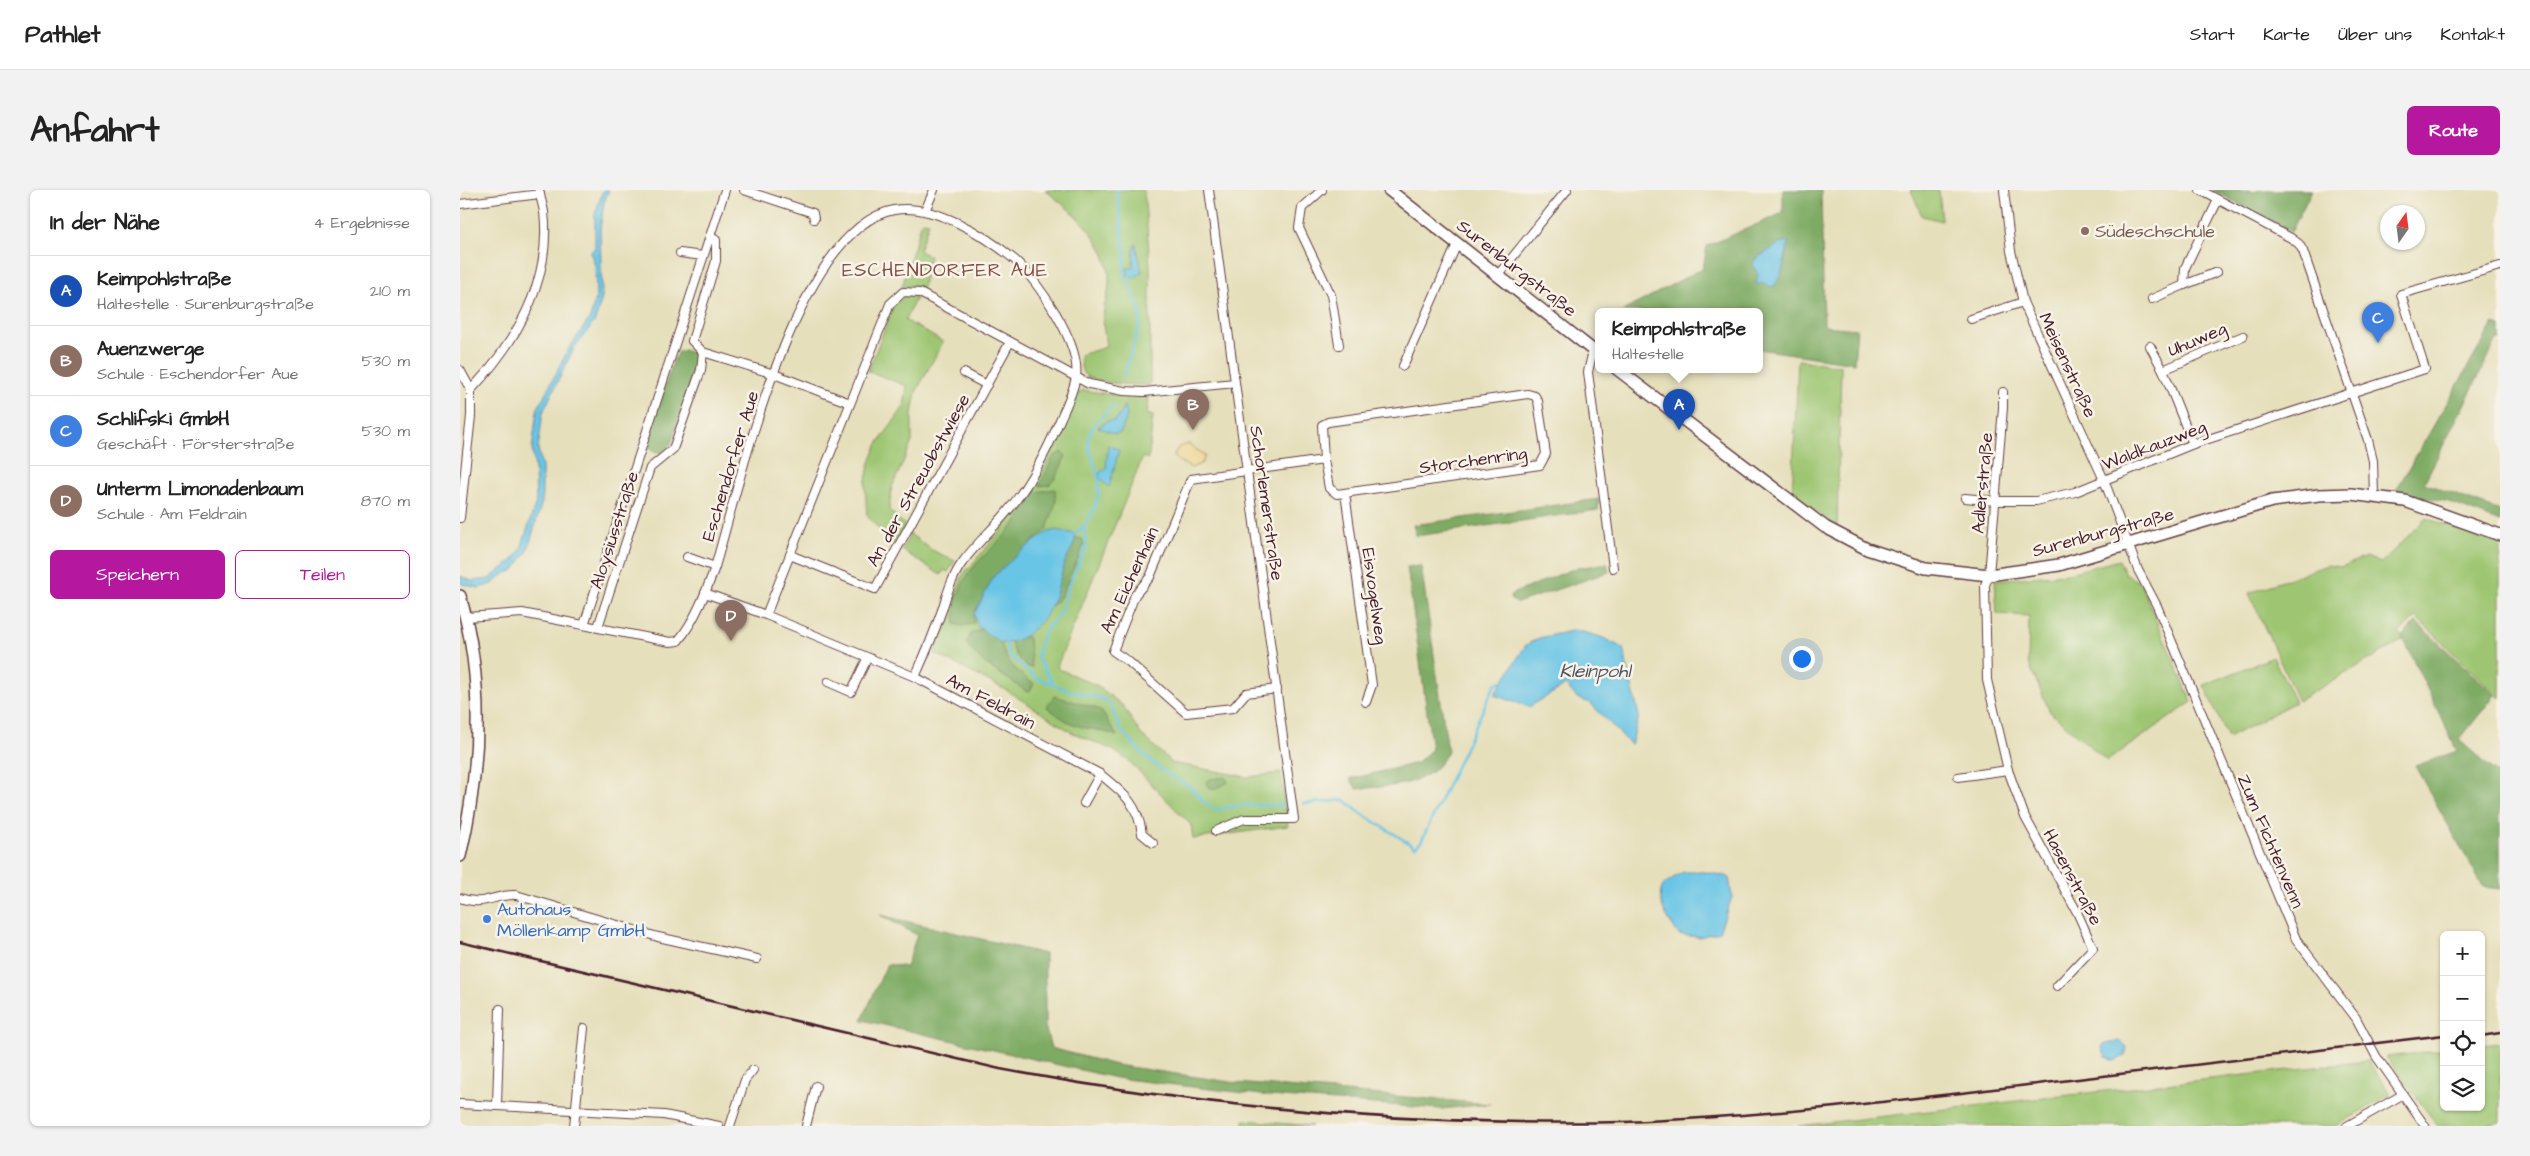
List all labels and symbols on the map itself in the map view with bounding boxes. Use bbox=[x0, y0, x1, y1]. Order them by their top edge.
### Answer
north arrow bbox=[2380, 205, 2425, 250]
street label: Surenburgstraße bbox=[1451, 214, 1582, 324]
place label: Südeschschule bbox=[2095, 219, 2215, 244]
marker: Südeschschule bbox=[2079, 225, 2091, 237]
district label: ESCHENDORFER AUE bbox=[842, 257, 1048, 284]
pin: C bbox=[2362, 302, 2394, 343]
street label: Meisenstraße bbox=[2032, 309, 2103, 422]
street label: Uhuweg bbox=[2164, 316, 2231, 364]
street label: Eschendorfer Aue bbox=[696, 388, 765, 544]
street label: An der Streuobstwiese bbox=[861, 389, 976, 571]
pin: B bbox=[1177, 389, 1209, 430]
pin: A bbox=[1663, 389, 1695, 430]
street label: Waldkauzweg bbox=[2098, 414, 2210, 478]
street label: Schorlemerstraße bbox=[1243, 424, 1290, 582]
street label: Adlerstraße bbox=[1966, 431, 1999, 535]
street label: Storchenring bbox=[1417, 441, 1529, 481]
street label: Aloysiusstraße bbox=[584, 468, 646, 592]
street label: Surenburgstraße bbox=[2029, 501, 2177, 564]
street label: Am Eichenhain bbox=[1094, 523, 1165, 638]
street label: Eisvogelweg bbox=[1354, 546, 1394, 646]
pin: D bbox=[715, 600, 747, 641]
your location bbox=[1789, 646, 1815, 672]
water label: Kleinpohl bbox=[1560, 658, 1633, 685]
street label: Am Feldrain bbox=[942, 667, 1040, 735]
street label: Zum Fichtenvenn bbox=[2231, 770, 2310, 912]
street label: Hasenstraße bbox=[2037, 825, 2109, 930]
place label: Autohaus Möllenkamp GmbH bbox=[497, 897, 645, 943]
marker: Autohaus Möllenkamp GmbH bbox=[481, 913, 493, 925]

